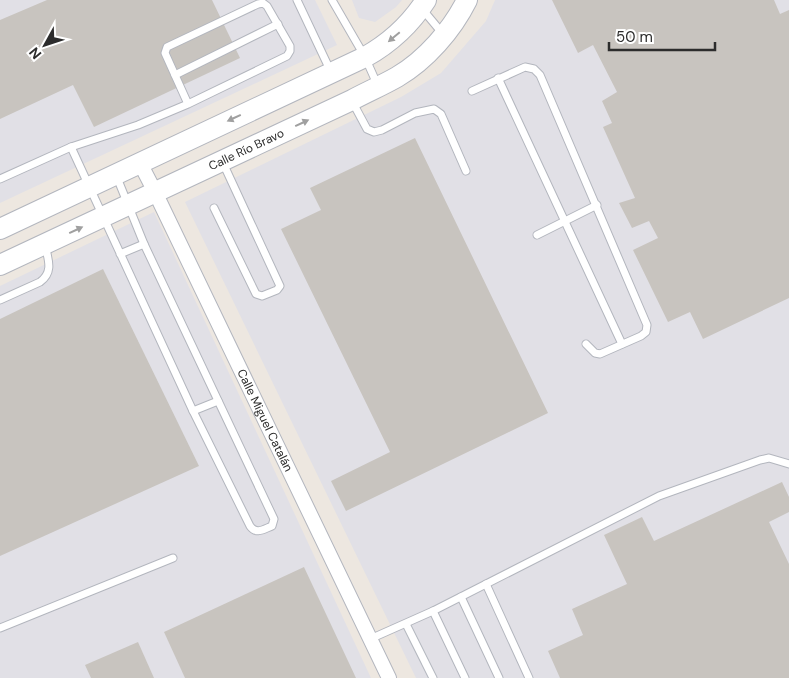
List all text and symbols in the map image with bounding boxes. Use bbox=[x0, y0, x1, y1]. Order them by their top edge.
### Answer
north arrow bbox=[20, 20, 70, 70]
scale bar bbox=[609, 20, 715, 52]
text: 50 m bbox=[616, 27, 653, 47]
one-way arrow bbox=[388, 31, 401, 42]
text: N bbox=[25, 44, 45, 63]
one-way arrow bbox=[227, 115, 241, 123]
one-way arrow bbox=[295, 119, 309, 127]
street label: Calle Río Bravo bbox=[206, 125, 287, 174]
one-way arrow bbox=[69, 225, 83, 233]
street label: Calle Miguel Catalán bbox=[233, 366, 296, 474]

